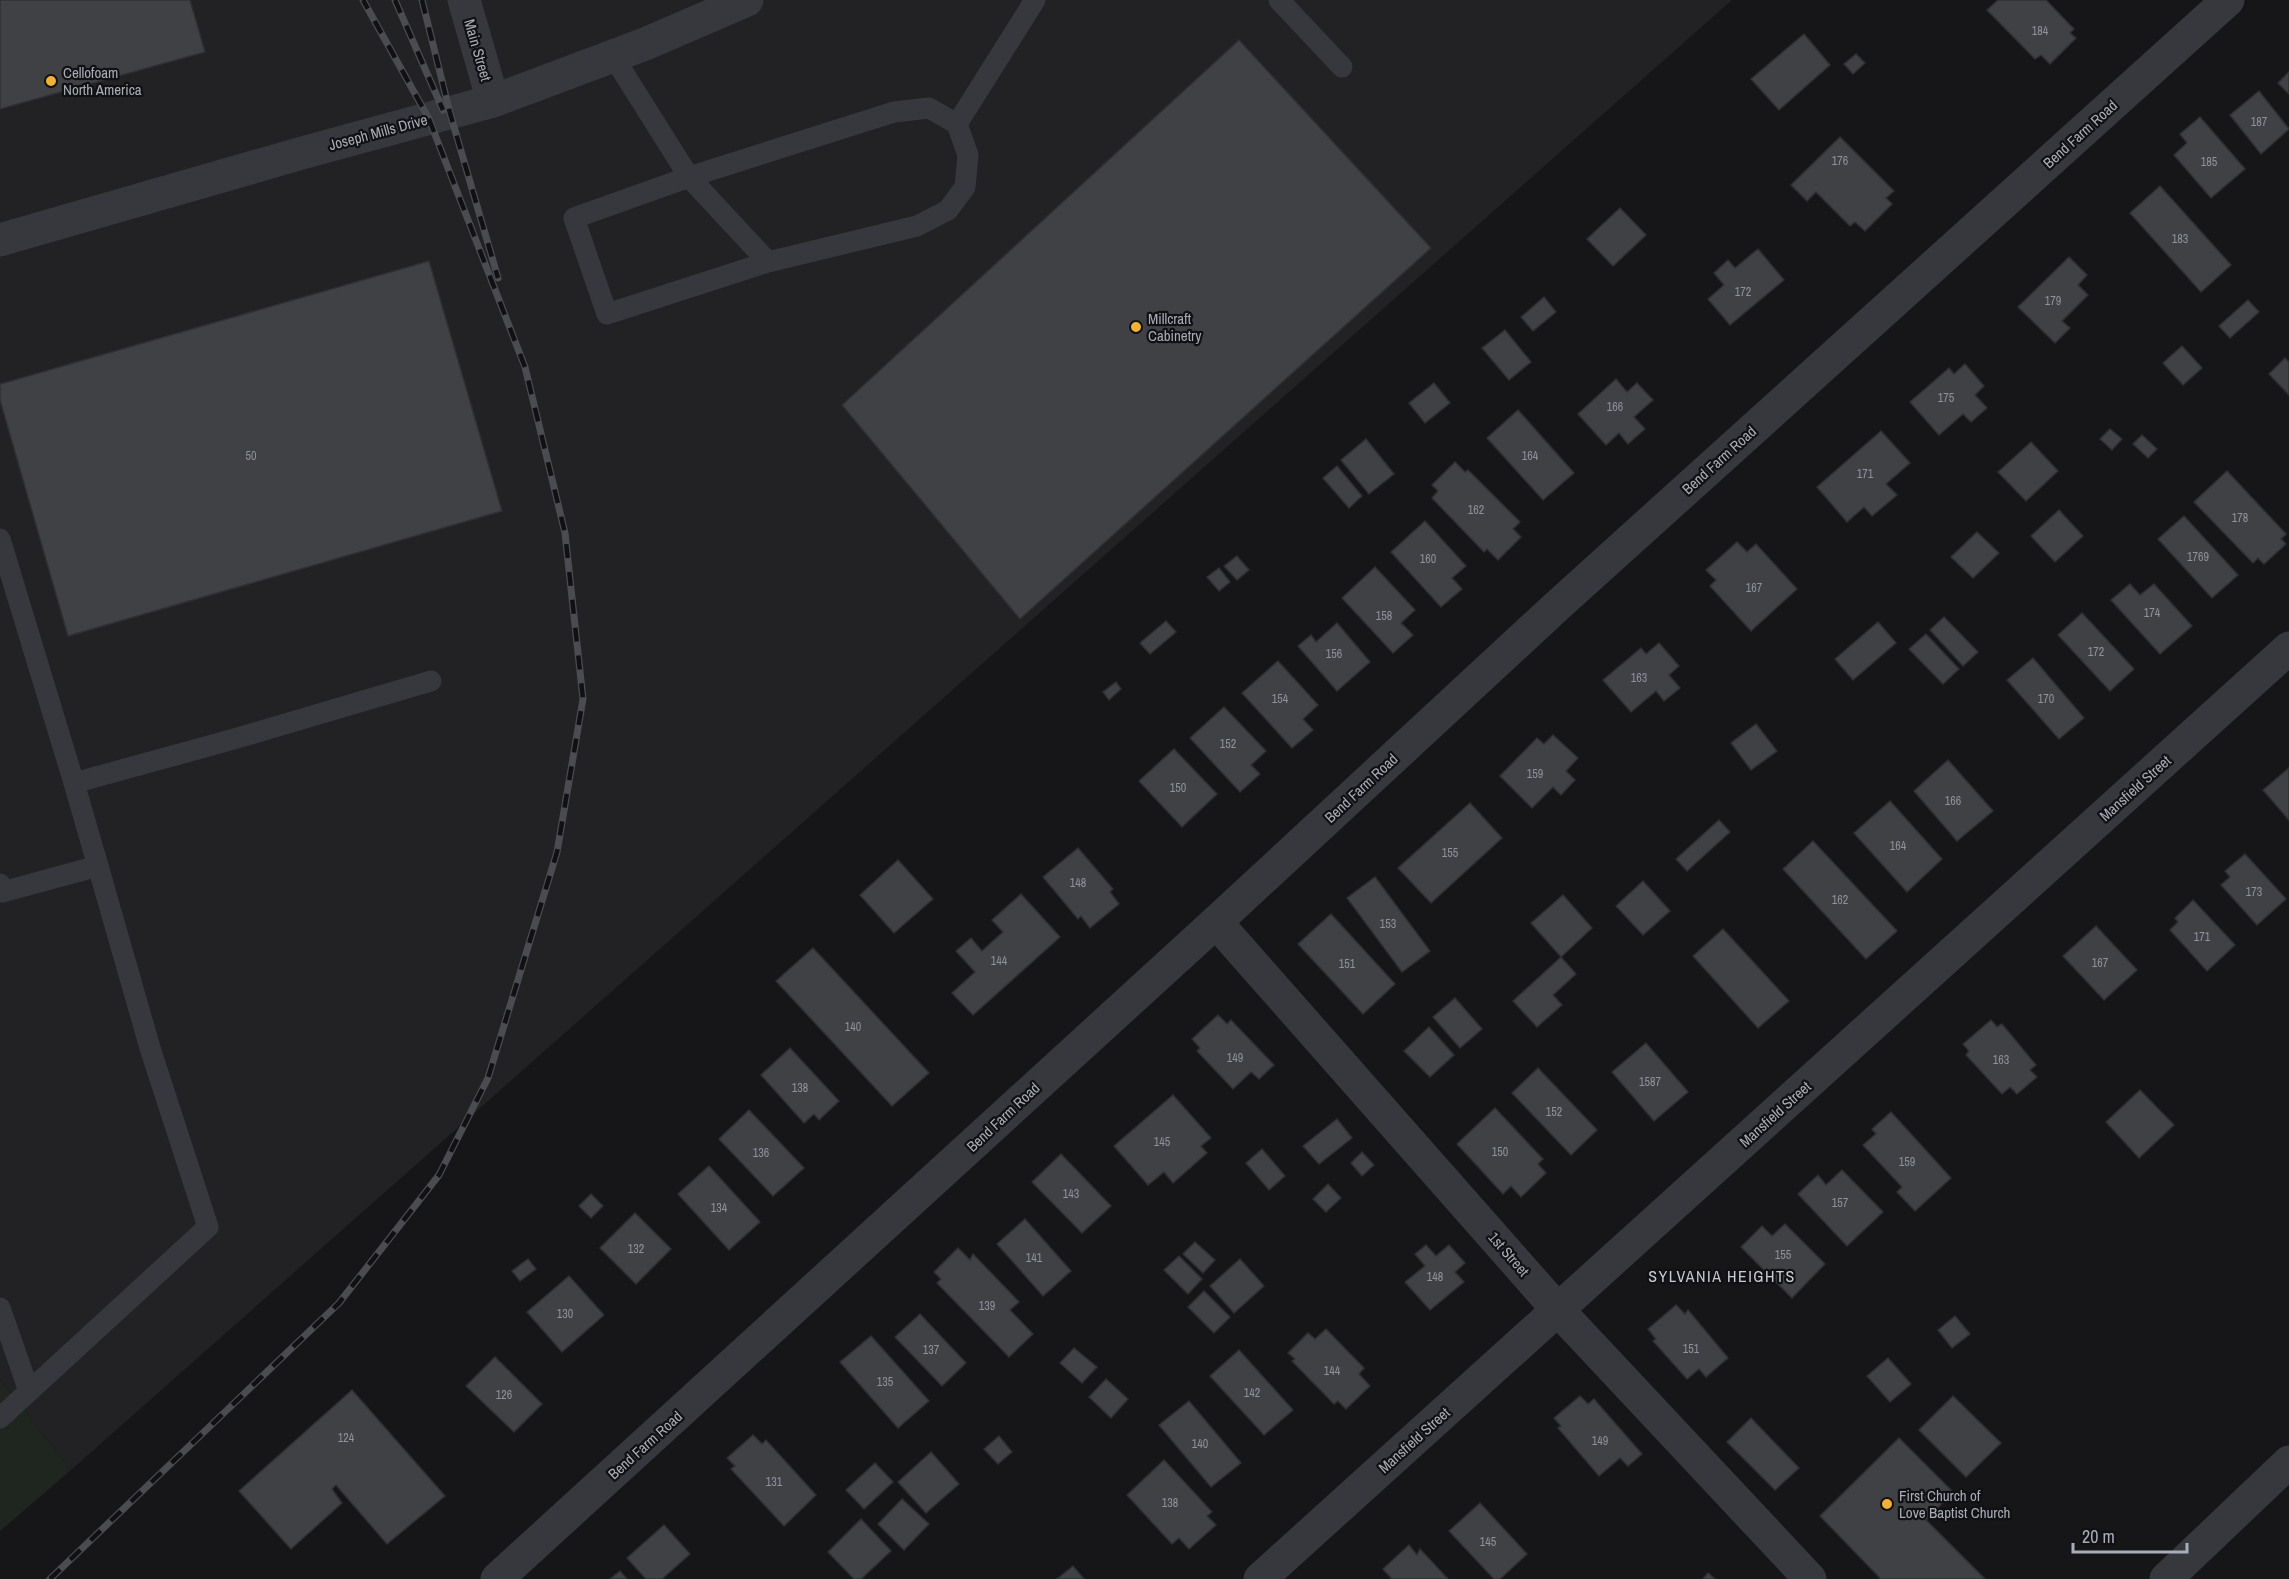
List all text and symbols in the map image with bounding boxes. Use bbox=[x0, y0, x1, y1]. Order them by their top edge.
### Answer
street label: Main Street bbox=[459, 17, 497, 84]
house number: 184 bbox=[2032, 23, 2049, 39]
place label: Cellofoam North America bbox=[63, 62, 142, 100]
marker: Cellofoam North America bbox=[44, 74, 58, 88]
street label: Bend Farm Road bbox=[2038, 95, 2122, 173]
street label: Joseph Mills Drive bbox=[326, 109, 430, 155]
house number: 187 bbox=[2251, 114, 2268, 130]
house number: 176 bbox=[1832, 153, 1848, 169]
house number: 185 bbox=[2201, 154, 2218, 170]
house number: 183 bbox=[2172, 231, 2188, 247]
house number: 172 bbox=[1735, 284, 1751, 300]
house number: 179 bbox=[2045, 293, 2061, 309]
place label: Millcraft Cabinetry bbox=[1148, 308, 1202, 346]
marker: Millcraft Cabinetry bbox=[1129, 320, 1143, 334]
house number: 175 bbox=[1938, 390, 1955, 406]
house number: 166 bbox=[1607, 399, 1623, 415]
street label: Bend Farm Road bbox=[1677, 421, 1761, 499]
house number: 50 bbox=[246, 448, 256, 464]
house number: 164 bbox=[1522, 448, 1539, 464]
house number: 171 bbox=[1857, 466, 1874, 482]
house number: 162 bbox=[1468, 502, 1484, 518]
house number: 178 bbox=[2232, 510, 2248, 526]
house number: 1769 bbox=[2187, 549, 2209, 565]
house number: 160 bbox=[1420, 551, 1436, 567]
house number: 167 bbox=[1746, 580, 1763, 596]
house number: 174 bbox=[2144, 605, 2161, 621]
house number: 158 bbox=[1376, 608, 1392, 624]
house number: 172 bbox=[2088, 644, 2104, 660]
house number: 156 bbox=[1326, 646, 1342, 662]
house number: 163 bbox=[1631, 670, 1647, 686]
house number: 154 bbox=[1272, 691, 1289, 707]
house number: 170 bbox=[2038, 691, 2054, 707]
house number: 152 bbox=[1220, 736, 1236, 752]
street label: Bend Farm Road bbox=[1320, 749, 1402, 827]
street label: Mansfield Street bbox=[2095, 750, 2176, 826]
house number: 159 bbox=[1527, 766, 1543, 782]
house number: 150 bbox=[1170, 780, 1186, 796]
house number: 166 bbox=[1945, 793, 1961, 809]
house number: 164 bbox=[1890, 838, 1907, 854]
house number: 155 bbox=[1442, 845, 1459, 861]
house number: 148 bbox=[1070, 875, 1086, 891]
house number: 173 bbox=[2246, 884, 2262, 900]
house number: 162 bbox=[1832, 892, 1848, 908]
house number: 153 bbox=[1380, 916, 1396, 932]
house number: 171 bbox=[2194, 929, 2211, 945]
house number: 144 bbox=[991, 953, 1008, 969]
house number: 167 bbox=[2092, 955, 2109, 971]
house number: 151 bbox=[1339, 956, 1356, 972]
house number: 140 bbox=[845, 1019, 861, 1035]
house number: 149 bbox=[1227, 1050, 1243, 1066]
house number: 163 bbox=[1993, 1052, 2009, 1068]
house number: 1587 bbox=[1639, 1074, 1661, 1090]
street label: Mansfield Street bbox=[1735, 1076, 1816, 1152]
street label: Bend Farm Road bbox=[962, 1078, 1044, 1156]
house number: 138 bbox=[792, 1080, 808, 1096]
house number: 152 bbox=[1546, 1104, 1562, 1120]
house number: 145 bbox=[1154, 1134, 1171, 1150]
house number: 150 bbox=[1492, 1144, 1508, 1160]
house number: 136 bbox=[753, 1145, 769, 1161]
house number: 159 bbox=[1899, 1154, 1915, 1170]
house number: 143 bbox=[1063, 1186, 1079, 1202]
house number: 157 bbox=[1832, 1195, 1849, 1211]
house number: 134 bbox=[711, 1200, 728, 1216]
street label: 1st Street bbox=[1484, 1227, 1535, 1281]
house number: 132 bbox=[628, 1241, 644, 1257]
house number: 155 bbox=[1775, 1247, 1792, 1263]
house number: 141 bbox=[1026, 1250, 1043, 1266]
district label: SYLVANIA HEIGHTS bbox=[1648, 1265, 1796, 1287]
house number: 148 bbox=[1427, 1269, 1443, 1285]
house number: 139 bbox=[979, 1298, 995, 1314]
house number: 130 bbox=[557, 1306, 573, 1322]
house number: 151 bbox=[1683, 1341, 1700, 1357]
house number: 137 bbox=[923, 1342, 940, 1358]
house number: 144 bbox=[1324, 1363, 1341, 1379]
house number: 135 bbox=[877, 1374, 894, 1390]
house number: 142 bbox=[1244, 1385, 1260, 1401]
house number: 126 bbox=[496, 1387, 512, 1403]
street label: Mansfield Street bbox=[1374, 1402, 1455, 1478]
street label: Bend Farm Road bbox=[603, 1406, 687, 1484]
house number: 124 bbox=[338, 1430, 355, 1446]
house number: 149 bbox=[1592, 1433, 1608, 1449]
house number: 140 bbox=[1192, 1436, 1208, 1452]
house number: 131 bbox=[766, 1474, 783, 1490]
place label: First Church of Love Baptist Church bbox=[1899, 1485, 2010, 1523]
house number: 138 bbox=[1162, 1495, 1178, 1511]
marker: First Church of Love Baptist Church bbox=[1880, 1497, 1894, 1511]
scale bar bbox=[2073, 1516, 2187, 1554]
text: 20 m bbox=[2082, 1524, 2115, 1549]
house number: 145 bbox=[1480, 1534, 1497, 1550]

